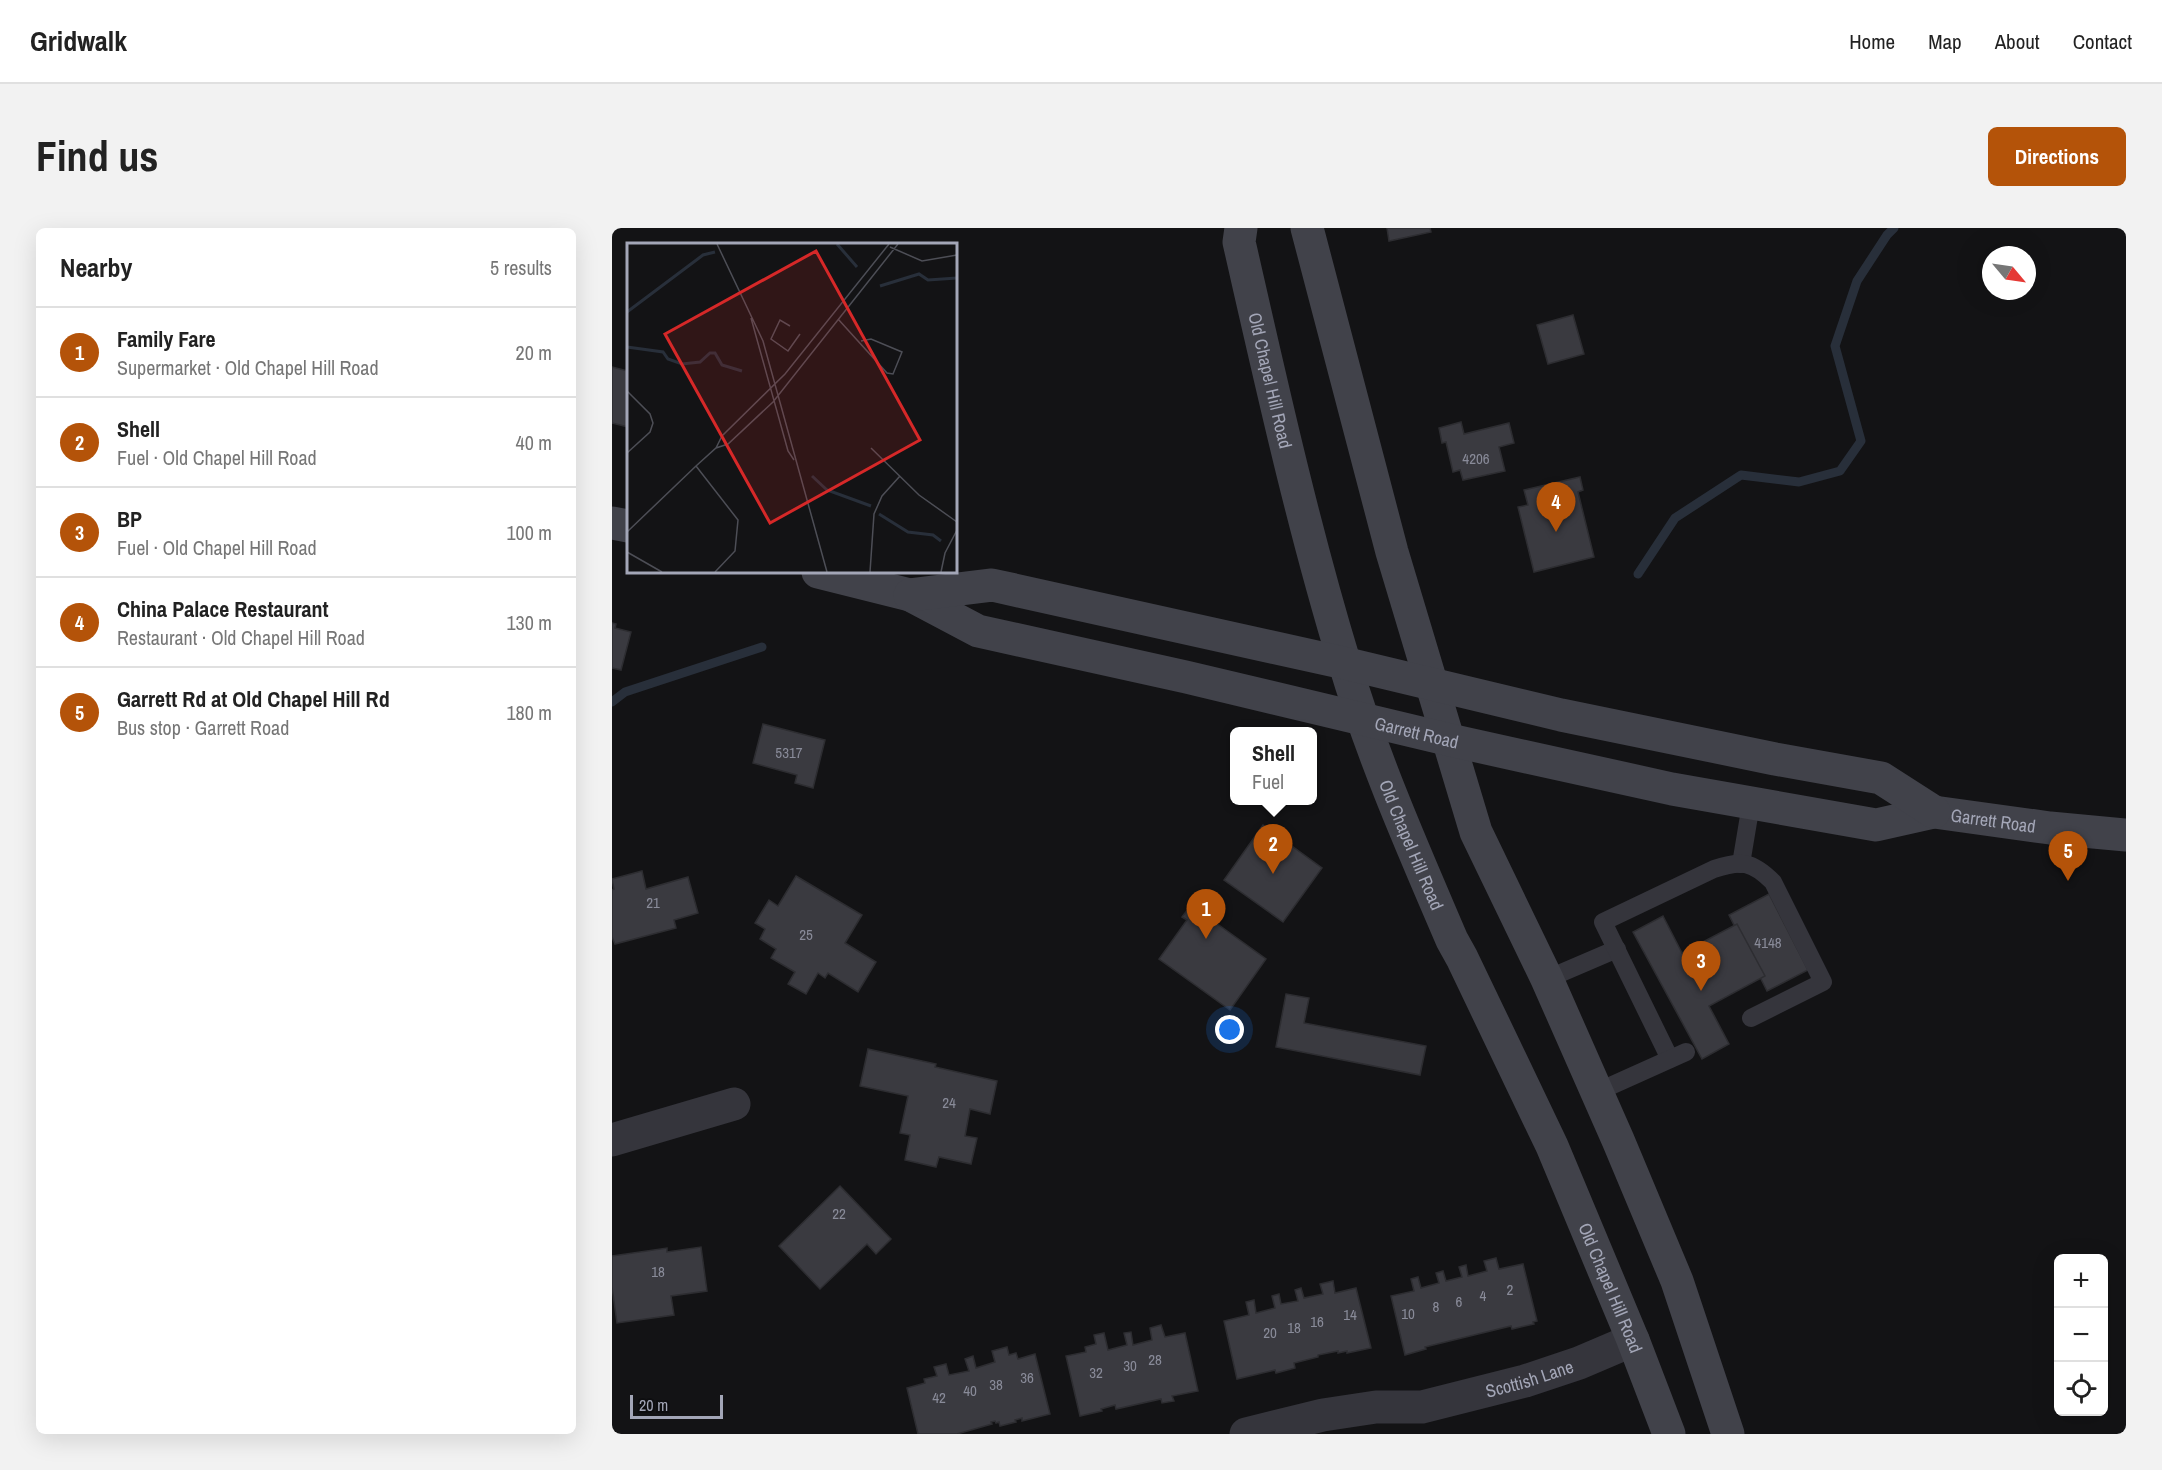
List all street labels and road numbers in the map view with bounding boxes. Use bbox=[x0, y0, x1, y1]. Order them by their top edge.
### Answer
street label: Old Chapel Hill Road bbox=[1243, 310, 1299, 451]
street label: Garrett Road bbox=[1372, 710, 1461, 754]
street label: Old Chapel Hill Road bbox=[1374, 776, 1450, 914]
street label: Garrett Road bbox=[1949, 802, 2037, 838]
street label: Old Chapel Hill Road bbox=[1573, 1219, 1649, 1356]
street label: Scottish Lane bbox=[1483, 1353, 1576, 1403]

